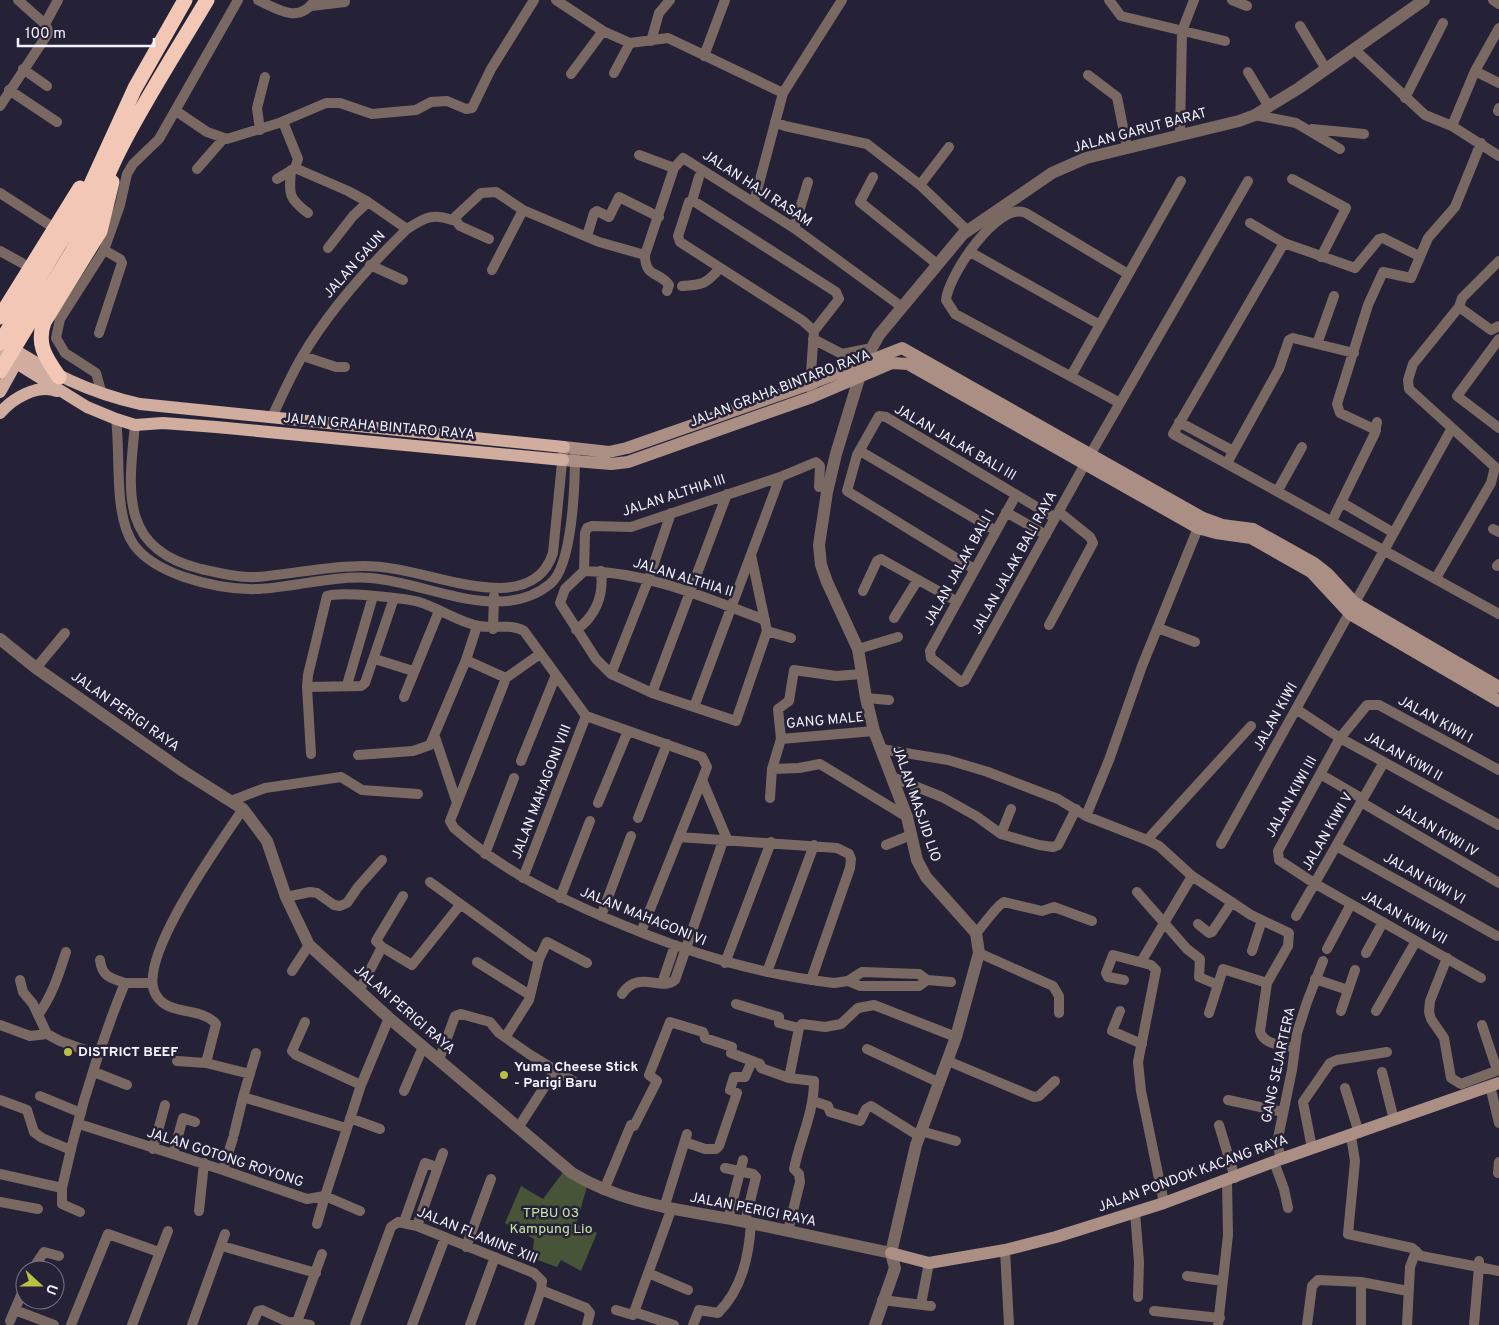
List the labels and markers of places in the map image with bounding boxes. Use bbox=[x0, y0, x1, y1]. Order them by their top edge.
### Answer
place label: DISTRICT BEEF bbox=[78, 1044, 178, 1061]
marker: DISTRICT BEEF bbox=[62, 1046, 74, 1058]
place label: Yuma Cheese Stick - Parigi Baru bbox=[514, 1059, 638, 1092]
marker: Yuma Cheese Stick - Parigi Baru bbox=[498, 1069, 510, 1081]

